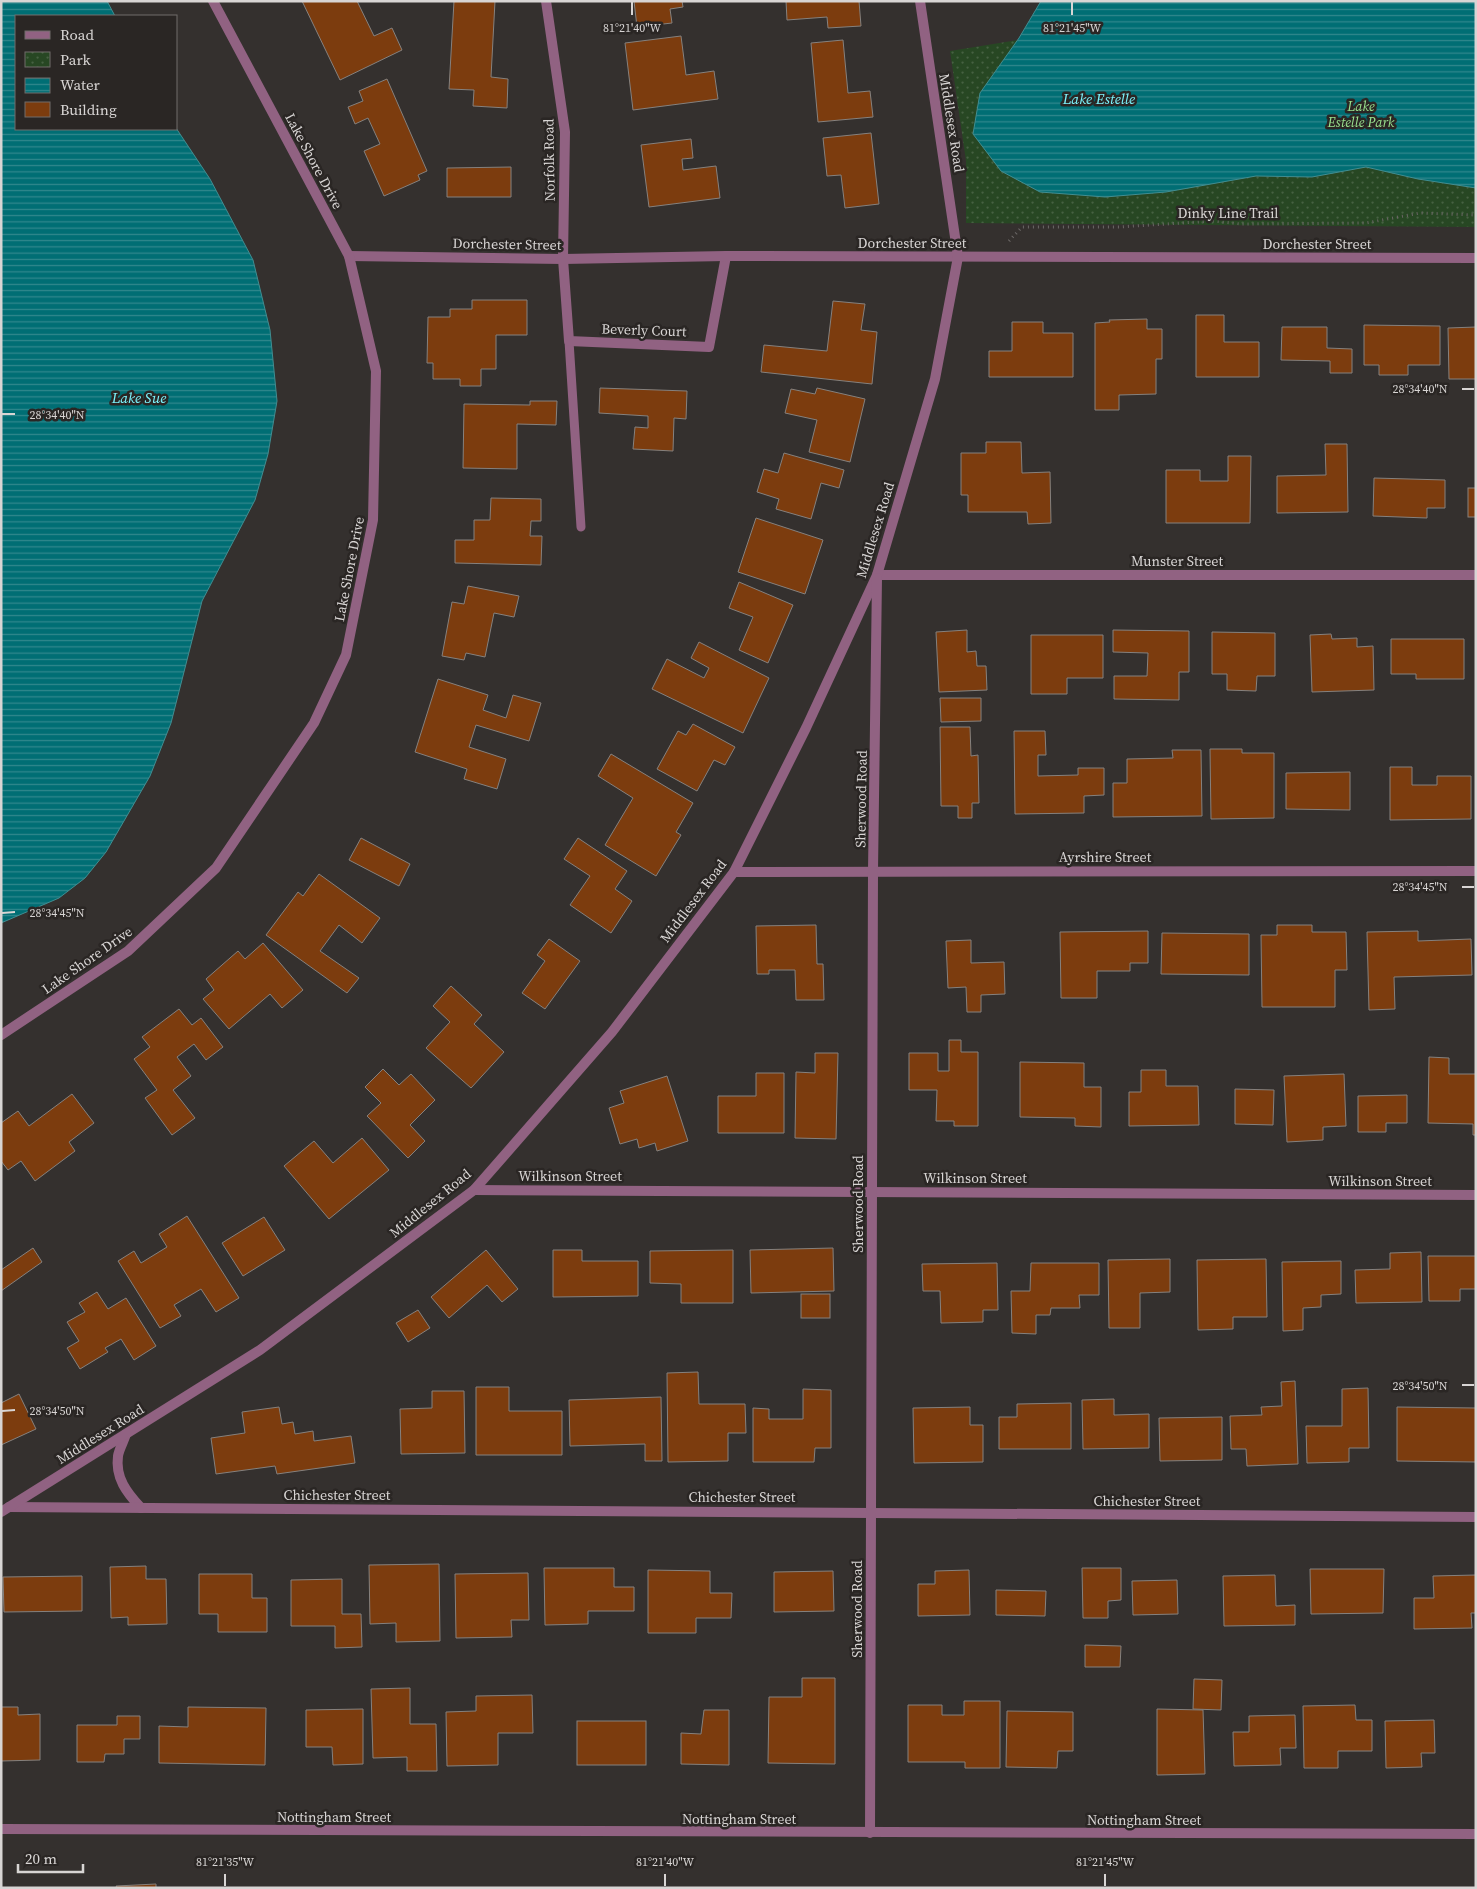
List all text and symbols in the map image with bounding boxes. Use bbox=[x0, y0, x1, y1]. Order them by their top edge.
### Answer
legend bbox=[15, 15, 178, 130]
text: 81°21'40"W bbox=[603, 20, 661, 36]
text: 81°21'45"W bbox=[1043, 20, 1101, 36]
text: Road bbox=[60, 24, 94, 45]
text: Park bbox=[60, 49, 92, 70]
street label: Middlesex Road bbox=[934, 72, 970, 174]
text: Water bbox=[60, 74, 101, 95]
water label: Lake Estelle bbox=[1062, 88, 1135, 109]
park label: Lake Estelle Park bbox=[1327, 96, 1395, 132]
text: Building bbox=[60, 99, 117, 120]
street label: Lake Shore Drive bbox=[280, 109, 348, 213]
street label: Norfolk Road bbox=[538, 118, 560, 202]
street label: Dinky Line Trail bbox=[1177, 203, 1279, 223]
street label: Dorchester Street bbox=[452, 233, 562, 255]
street label: Dorchester Street bbox=[858, 233, 967, 253]
street label: Dorchester Street bbox=[1263, 234, 1372, 254]
street label: Beverly Court bbox=[601, 319, 687, 341]
text: 28°34'40"N bbox=[1392, 381, 1448, 397]
water label: Lake Sue bbox=[111, 387, 166, 408]
text: 28°34'40"N bbox=[29, 407, 85, 423]
street label: Middlesex Road bbox=[851, 479, 899, 581]
street label: Lake Shore Drive bbox=[329, 515, 369, 623]
street label: Munster Street bbox=[1131, 551, 1224, 571]
street label: Sherwood Road bbox=[850, 750, 872, 848]
street label: Ayrshire Street bbox=[1059, 847, 1152, 867]
street label: Middlesex Road bbox=[655, 855, 731, 947]
text: 28°34'45"N bbox=[1392, 879, 1448, 895]
text: 28°34'45"N bbox=[29, 905, 85, 921]
street label: Lake Shore Drive bbox=[38, 921, 136, 999]
street label: Sherwood Road bbox=[848, 1155, 868, 1253]
street label: Middlesex Road bbox=[385, 1164, 475, 1242]
street label: Wilkinson Street bbox=[518, 1166, 622, 1186]
street label: Wilkinson Street bbox=[923, 1168, 1027, 1188]
street label: Wilkinson Street bbox=[1328, 1171, 1432, 1191]
text: 28°34'50"N bbox=[1392, 1378, 1448, 1394]
street label: Middlesex Road bbox=[52, 1399, 148, 1469]
text: 28°34'50"N bbox=[29, 1403, 85, 1419]
street label: Chichester Street bbox=[284, 1485, 391, 1505]
street label: Chichester Street bbox=[689, 1487, 796, 1507]
street label: Chichester Street bbox=[1094, 1491, 1201, 1511]
street label: Sherwood Road bbox=[847, 1560, 867, 1658]
street label: Nottingham Street bbox=[277, 1807, 392, 1827]
street label: Nottingham Street bbox=[682, 1809, 797, 1829]
street label: Nottingham Street bbox=[1087, 1810, 1202, 1830]
scale bar bbox=[18, 1842, 82, 1874]
text: 20 m bbox=[25, 1848, 57, 1869]
text: 81°21'35"W bbox=[196, 1854, 254, 1870]
text: 81°21'40"W bbox=[636, 1854, 694, 1870]
text: 81°21'45"W bbox=[1076, 1854, 1134, 1870]

